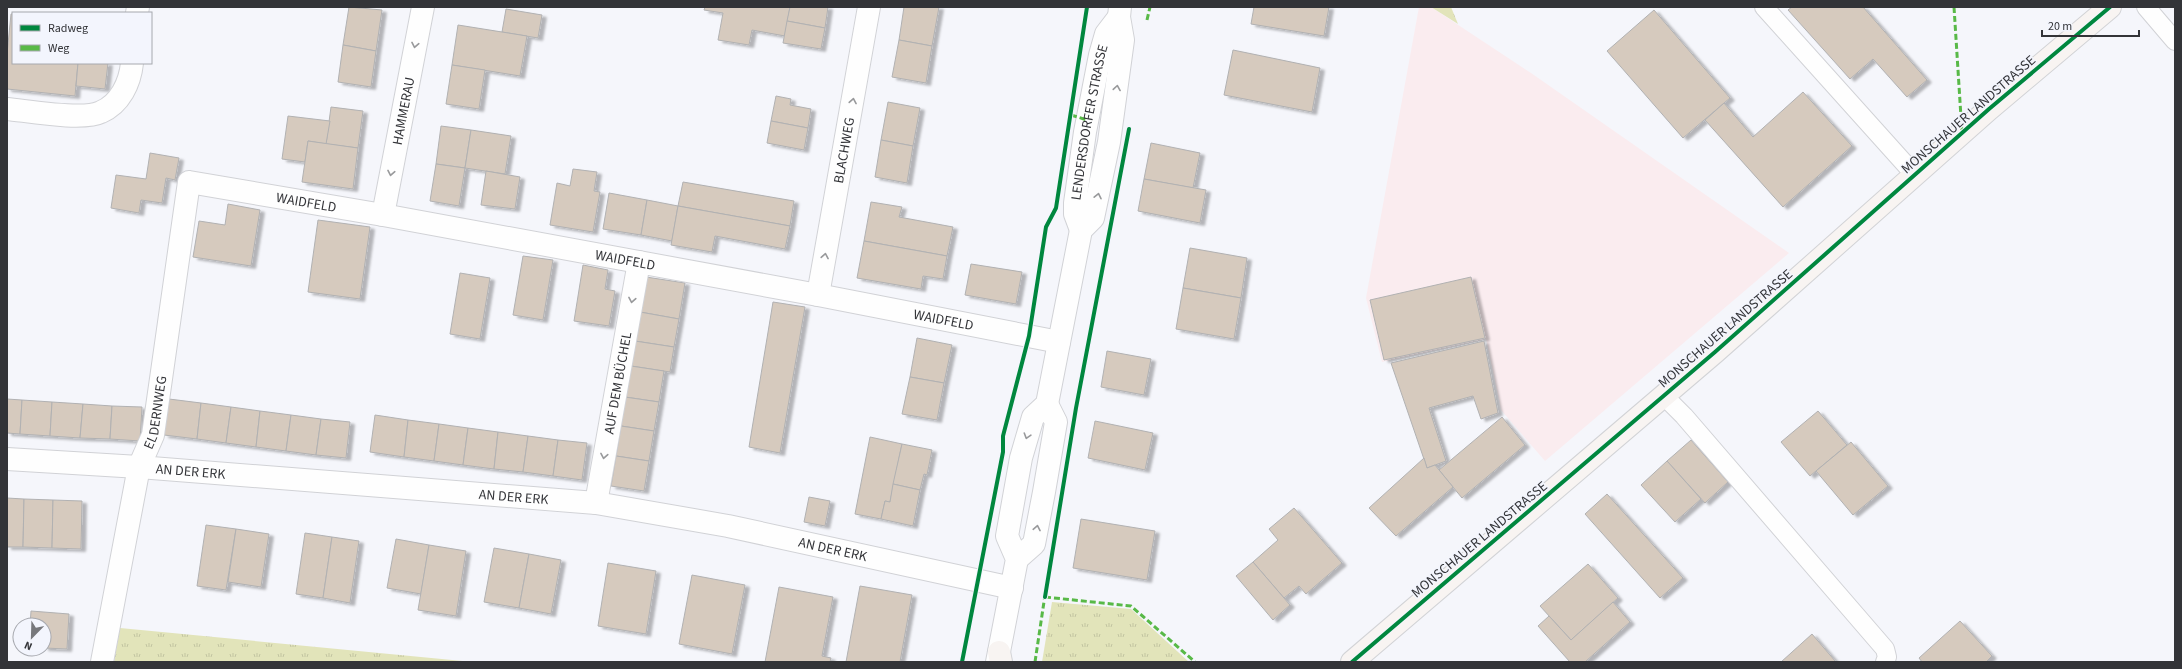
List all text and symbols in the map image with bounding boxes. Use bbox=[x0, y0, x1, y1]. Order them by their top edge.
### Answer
legend bbox=[12, 12, 152, 64]
scale bar bbox=[2042, 12, 2139, 38]
text: 20 m bbox=[2048, 18, 2072, 35]
text: Radweg bbox=[48, 20, 88, 37]
text: Weg bbox=[48, 40, 69, 57]
one-way arrow bbox=[412, 42, 420, 48]
street label: LENDERSDORFER STRASSE bbox=[1066, 42, 1114, 202]
street label: MONSCHAUER LANDSTRASSE bbox=[1897, 51, 2040, 179]
street label: HAMMERAU bbox=[388, 75, 420, 147]
one-way arrow bbox=[1112, 85, 1121, 91]
one-way arrow bbox=[848, 97, 857, 104]
street label: BLACHWEG bbox=[829, 116, 860, 185]
one-way arrow bbox=[387, 170, 396, 176]
street label: WAIDFELD bbox=[275, 188, 338, 218]
one-way arrow bbox=[1093, 193, 1101, 199]
street label: WAIDFELD bbox=[593, 245, 657, 276]
one-way arrow bbox=[820, 253, 829, 259]
street label: MONSCHAUER LANDSTRASSE bbox=[1654, 265, 1797, 393]
one-way arrow bbox=[628, 297, 637, 304]
street label: WAIDFELD bbox=[912, 305, 975, 336]
street label: AUF DEM BÜCHEL bbox=[599, 330, 637, 436]
street label: ELDERNWEG bbox=[139, 375, 172, 453]
one-way arrow bbox=[1023, 433, 1032, 440]
one-way arrow bbox=[601, 453, 609, 459]
street label: AN DER ERK bbox=[155, 459, 227, 485]
street label: MONSCHAUER LANDSTRASSE bbox=[1407, 477, 1552, 603]
street label: AN DER ERK bbox=[478, 485, 550, 510]
one-way arrow bbox=[1033, 525, 1041, 531]
street label: AN DER ERK bbox=[796, 533, 870, 567]
north arrow bbox=[12, 617, 52, 657]
text: N bbox=[22, 637, 35, 654]

